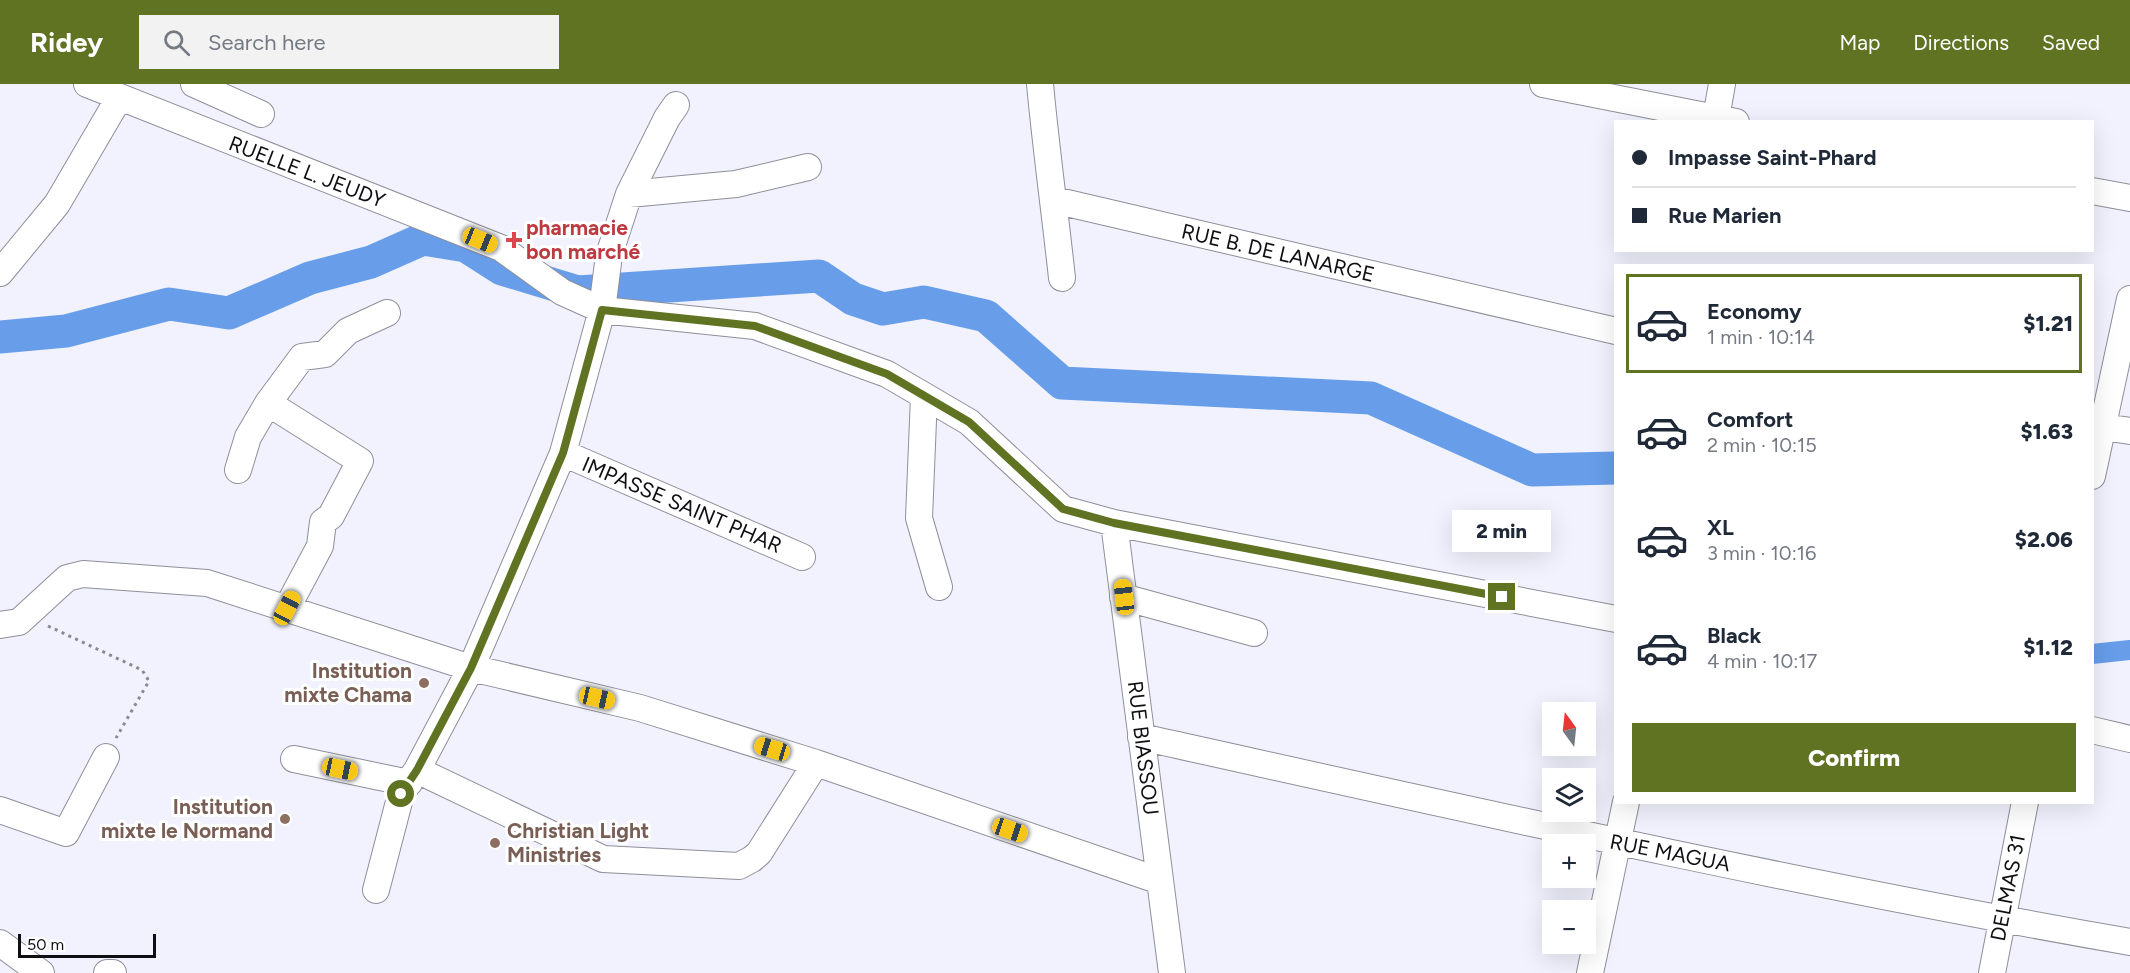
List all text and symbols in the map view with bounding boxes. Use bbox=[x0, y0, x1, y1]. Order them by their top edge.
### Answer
search box bbox=[139, 15, 559, 69]
text: Ridey bbox=[30, 25, 103, 59]
icon: search bbox=[160, 26, 193, 59]
text: Search here bbox=[208, 29, 326, 56]
text: Map bbox=[1839, 30, 1880, 55]
text: Directions bbox=[1913, 30, 2009, 55]
text: Saved bbox=[2042, 30, 2100, 55]
street label: RUELLE L. JEUDY bbox=[225, 130, 389, 213]
text: Impasse Saint-Phard bbox=[1668, 144, 1877, 171]
text: Rue Marien bbox=[1668, 202, 1781, 229]
place label: pharmacie bon marché bbox=[526, 215, 641, 264]
street label: RUE B. DE LANARGE bbox=[1179, 218, 1377, 287]
car bbox=[460, 225, 500, 255]
marker: pharmacie bon marché bbox=[507, 233, 521, 247]
icon: car bbox=[1635, 297, 1689, 351]
text: Economy bbox=[1707, 298, 1802, 325]
text: $1.21 bbox=[2023, 310, 2073, 337]
text: 1 min · 10:14 bbox=[1707, 325, 1815, 349]
icon: car bbox=[1635, 405, 1689, 459]
text: Comfort bbox=[1707, 406, 1793, 433]
text: $1.63 bbox=[2020, 418, 2073, 445]
text: 2 min · 10:15 bbox=[1707, 433, 1817, 457]
street label: IMPASSE SAINT PHAR bbox=[579, 451, 786, 558]
callout: 2 min bbox=[1452, 510, 1552, 552]
icon: car bbox=[1635, 513, 1689, 567]
text: XL bbox=[1707, 514, 1734, 541]
text: 2 min bbox=[1476, 519, 1527, 543]
text: $2.06 bbox=[2015, 526, 2073, 553]
text: 3 min · 10:16 bbox=[1707, 541, 1816, 565]
car bbox=[1113, 578, 1135, 616]
route end bbox=[1488, 583, 1515, 610]
car bbox=[271, 588, 303, 628]
icon: car bbox=[1635, 621, 1689, 675]
text: Black bbox=[1707, 622, 1761, 649]
text: $1.12 bbox=[2023, 634, 2073, 661]
text: 4 min · 10:17 bbox=[1707, 649, 1817, 673]
place label: Institution mixte Chama bbox=[284, 658, 412, 707]
marker: Institution mixte Chama bbox=[417, 676, 431, 690]
street label: RUE BIASSOU bbox=[1123, 679, 1164, 817]
car bbox=[577, 685, 617, 711]
north arrow bbox=[1542, 702, 1596, 756]
map controls bbox=[1542, 702, 1596, 954]
button: Confirm bbox=[1632, 723, 2076, 792]
car bbox=[752, 735, 792, 763]
car bbox=[321, 756, 359, 782]
button: layers bbox=[1542, 768, 1596, 822]
route start bbox=[387, 780, 414, 807]
place label: Institution mixte le Normand bbox=[101, 794, 273, 843]
marker: Institution mixte le Normand bbox=[278, 812, 292, 826]
car bbox=[990, 816, 1030, 844]
place label: Christian Light Ministries bbox=[507, 818, 649, 867]
street label: RUE MAGUA bbox=[1608, 829, 1732, 876]
street label: DELMAS 31 bbox=[1985, 833, 2030, 943]
button: + bbox=[1542, 834, 1596, 888]
marker: Christian Light Ministries bbox=[488, 836, 502, 850]
button: − bbox=[1542, 900, 1596, 954]
scale bar bbox=[18, 931, 156, 958]
text: 50 m bbox=[27, 935, 64, 954]

